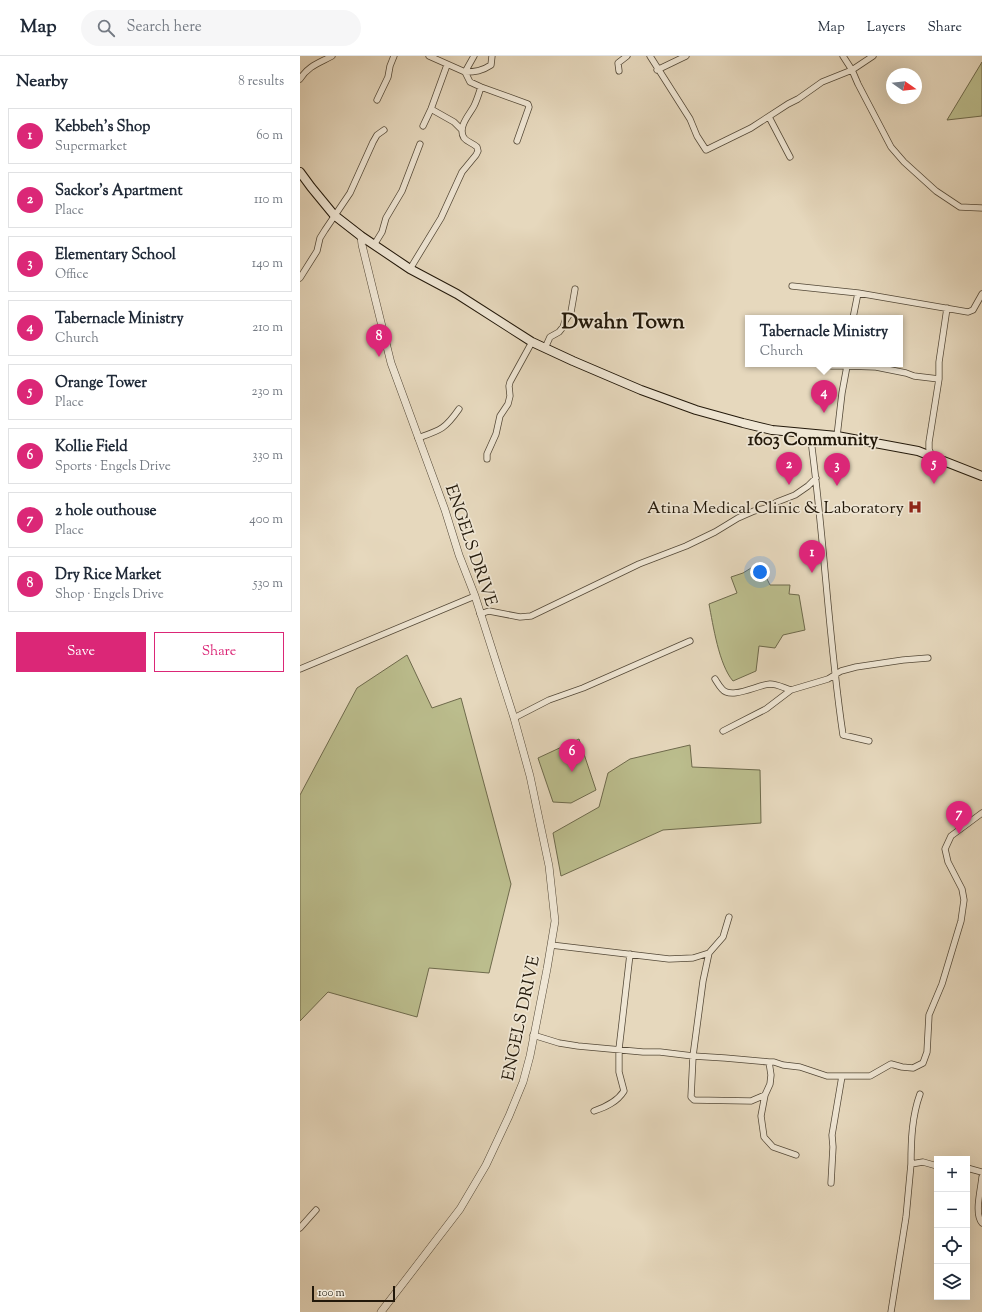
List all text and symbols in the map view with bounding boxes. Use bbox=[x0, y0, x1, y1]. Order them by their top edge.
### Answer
search box bbox=[81, 10, 361, 46]
text: Map bbox=[20, 14, 57, 41]
icon: search bbox=[95, 17, 117, 39]
text: Search here bbox=[127, 17, 202, 38]
text: Map bbox=[818, 18, 845, 38]
text: Layers bbox=[867, 18, 905, 38]
text: Share bbox=[927, 18, 962, 38]
north arrow bbox=[886, 68, 922, 104]
text: Nearby bbox=[16, 70, 68, 94]
text: 8 results bbox=[238, 73, 284, 91]
text: Kebbeh's Shop bbox=[55, 117, 150, 138]
text: 1 bbox=[28, 127, 32, 145]
text: 60 m bbox=[256, 127, 283, 145]
text: Supermarket bbox=[55, 138, 127, 156]
text: Sackor's Apartment bbox=[55, 181, 183, 202]
text: 2 bbox=[27, 191, 33, 209]
text: 110 m bbox=[254, 191, 283, 209]
text: Place bbox=[55, 202, 84, 220]
text: Elementary School bbox=[55, 245, 176, 266]
text: 3 bbox=[27, 255, 33, 273]
text: 140 m bbox=[252, 255, 283, 273]
text: Office bbox=[55, 266, 88, 284]
district label: Dwahn Town bbox=[561, 308, 685, 338]
text: Tabernacle Ministry bbox=[55, 309, 184, 330]
popup bbox=[745, 315, 903, 367]
text: 4 bbox=[27, 319, 33, 337]
text: 210 m bbox=[252, 319, 283, 337]
text: Tabernacle Ministry bbox=[760, 322, 888, 343]
pin: 8 bbox=[366, 324, 392, 357]
text: Church bbox=[55, 330, 99, 348]
text: Church bbox=[760, 343, 804, 361]
text: Orange Tower bbox=[55, 373, 147, 394]
pin: 4 bbox=[811, 380, 837, 413]
text: 5 bbox=[28, 383, 32, 401]
text: 230 m bbox=[251, 383, 283, 401]
text: Place bbox=[55, 394, 84, 412]
district label: 1603 Community bbox=[748, 428, 878, 454]
text: Kollie Field bbox=[55, 437, 128, 458]
text: 6 bbox=[27, 447, 33, 465]
text: 330 m bbox=[252, 447, 283, 465]
pin: 5 bbox=[921, 451, 947, 484]
pin: 2 bbox=[776, 452, 802, 485]
pin: 3 bbox=[824, 453, 850, 486]
text: Sports · Engels Drive bbox=[55, 458, 171, 476]
street label: ENGELS DRIVE bbox=[438, 482, 502, 610]
place label: Atina Medical Clinic & Laboratory bbox=[647, 497, 905, 521]
hospital icon: Atina Medical Clinic & Laboratory bbox=[907, 499, 923, 515]
text: 2 hole outhouse bbox=[55, 501, 157, 522]
text: 7 bbox=[27, 511, 33, 529]
text: 400 m bbox=[249, 511, 283, 529]
text: Place bbox=[55, 522, 84, 540]
pin: 1 bbox=[799, 540, 825, 573]
your location bbox=[750, 562, 770, 582]
text: Dry Rice Market bbox=[55, 565, 161, 586]
text: 8 bbox=[27, 575, 33, 593]
text: 530 m bbox=[253, 575, 283, 593]
text: Shop · Engels Drive bbox=[55, 586, 164, 604]
button: Save bbox=[16, 632, 146, 672]
button: Share bbox=[154, 632, 284, 672]
pin: 6 bbox=[559, 739, 585, 772]
pin: 7 bbox=[946, 801, 972, 834]
street label: ENGELS DRIVE bbox=[497, 954, 547, 1083]
map controls bbox=[934, 1156, 970, 1300]
button: + bbox=[934, 1156, 970, 1192]
button: − bbox=[934, 1192, 970, 1228]
button: locate bbox=[934, 1228, 970, 1264]
button: layers bbox=[934, 1264, 970, 1300]
scale bar bbox=[312, 1284, 395, 1303]
text: 100 m bbox=[318, 1285, 345, 1301]

